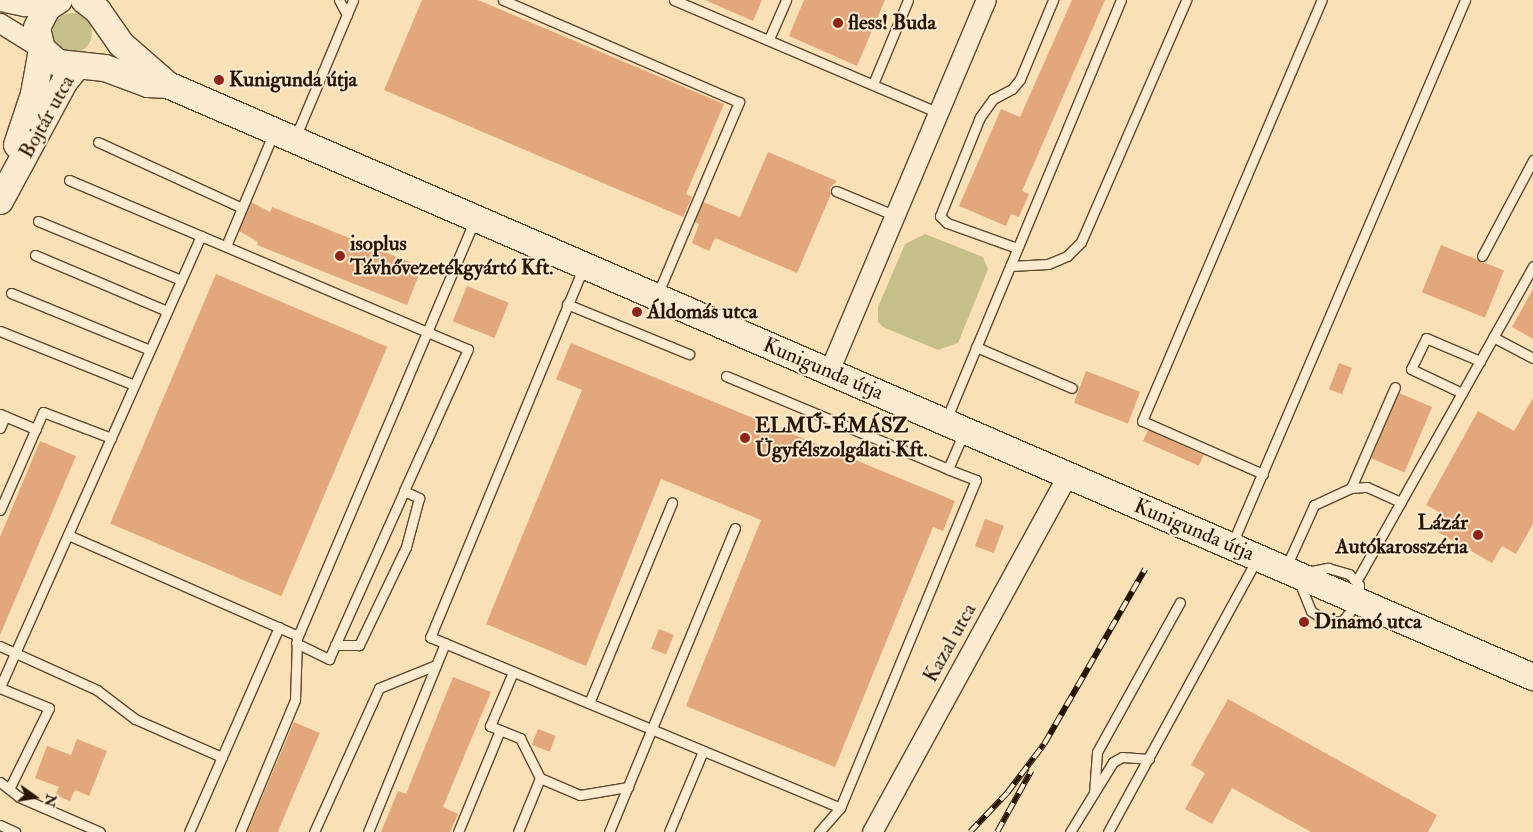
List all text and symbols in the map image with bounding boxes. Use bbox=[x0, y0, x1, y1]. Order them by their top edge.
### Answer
place label: fless! Buda bbox=[848, 10, 936, 36]
marker: fless! Buda bbox=[832, 17, 844, 29]
place label: Kunigunda útja bbox=[229, 67, 357, 93]
street label: Bojtár utca bbox=[14, 71, 80, 163]
marker: Kunigunda útja bbox=[213, 74, 225, 86]
place label: isoplus Távhővezetékgyártó Kft. bbox=[350, 231, 553, 281]
marker: isoplus Távhővezetékgyártó Kft. bbox=[334, 250, 346, 262]
place label: Áldomás utca bbox=[647, 299, 757, 325]
marker: Áldomás utca bbox=[631, 306, 643, 318]
street label: Kunigunda útja bbox=[759, 332, 887, 406]
place label: ELMŰ-ÉMÁSZ Ügyfélszolgálati Kft. bbox=[755, 413, 928, 463]
marker: ELMŰ-ÉMÁSZ Ügyfélszolgálati Kft. bbox=[739, 432, 751, 444]
street label: Kunigunda útja bbox=[1130, 493, 1258, 567]
place label: Lázár Autókarosszéria bbox=[1335, 510, 1468, 560]
marker: Lázár Autókarosszéria bbox=[1472, 529, 1484, 541]
street label: Kazal utca bbox=[918, 599, 982, 687]
place label: Dinamó utca bbox=[1314, 609, 1422, 635]
marker: Dinamó utca bbox=[1298, 616, 1310, 628]
north arrow bbox=[10, 772, 60, 822]
text: N bbox=[40, 792, 60, 809]

